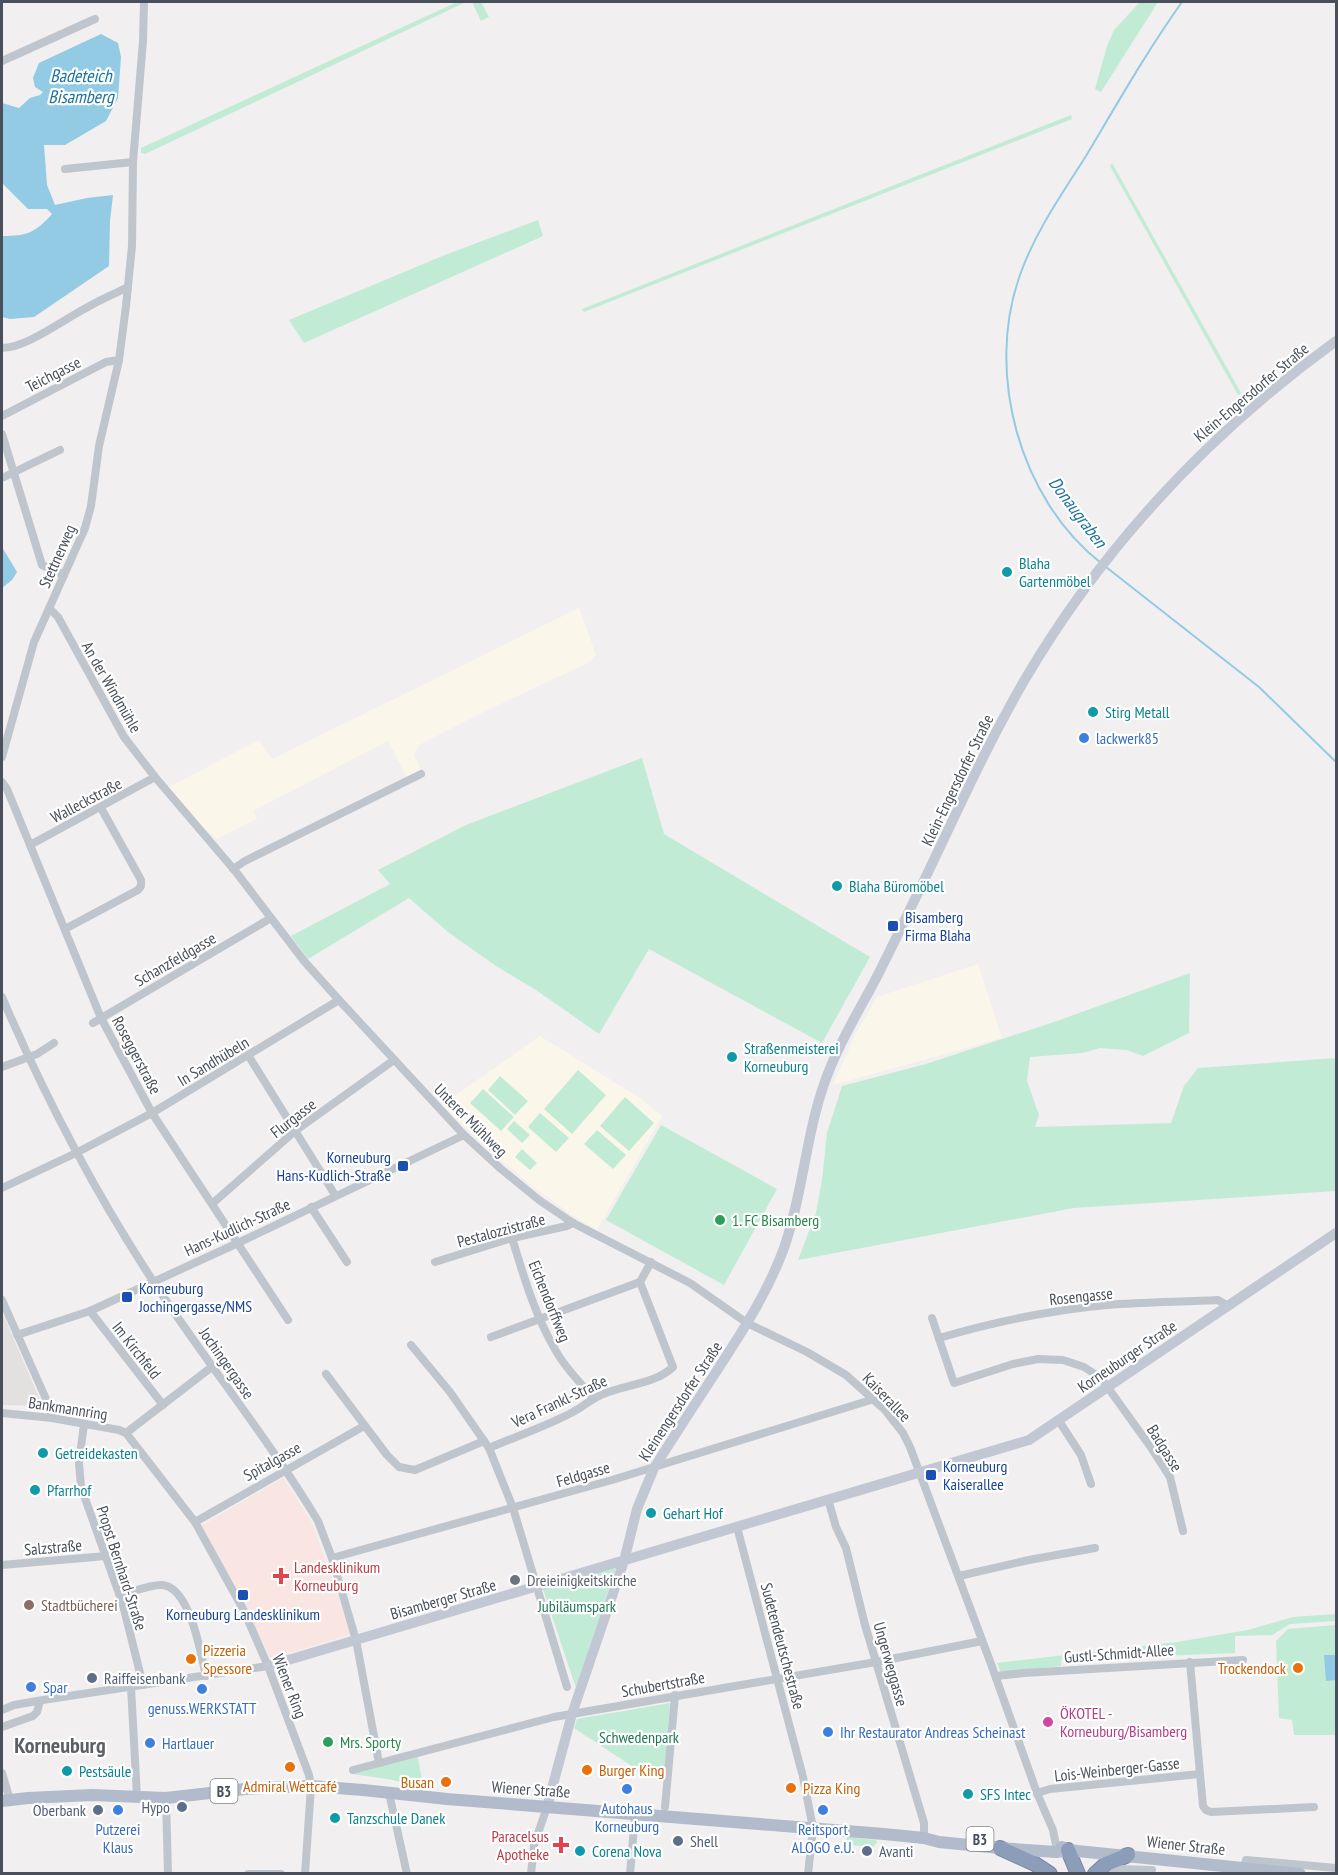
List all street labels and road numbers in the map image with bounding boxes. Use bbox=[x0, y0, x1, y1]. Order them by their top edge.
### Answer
street label: Klein-Engersdorfer Straße bbox=[1190, 338, 1312, 446]
street label: Teichgasse bbox=[22, 352, 84, 396]
street label: Stettnerweg bbox=[34, 521, 80, 591]
street label: An der Windmühle bbox=[78, 638, 146, 736]
street label: Klein-Engersdorfer Straße bbox=[917, 711, 997, 849]
street label: Walleckstraße bbox=[47, 773, 125, 827]
street label: Schanzfeldgasse bbox=[131, 928, 219, 990]
street label: Roseggerstraße bbox=[108, 1012, 166, 1098]
street label: In Sandhübeln bbox=[174, 1032, 252, 1090]
street label: Unterer Mühlweg bbox=[430, 1079, 512, 1161]
street label: Flurgasse bbox=[266, 1094, 320, 1142]
street label: Hans-Kudlich-Straße bbox=[181, 1194, 293, 1260]
street label: Pestalozzistraße bbox=[455, 1209, 547, 1251]
street label: Eichendorffweg bbox=[525, 1257, 575, 1345]
street label: Rosengasse bbox=[1048, 1283, 1114, 1309]
street label: Korneuburger Straße bbox=[1074, 1316, 1180, 1396]
street label: Im Kirchfeld bbox=[108, 1317, 166, 1383]
street label: Jochingergasse bbox=[195, 1323, 259, 1403]
street label: Kleinengersdorfer Straße bbox=[634, 1337, 726, 1465]
street label: Kaiserallee bbox=[859, 1368, 915, 1426]
street label: Vera Frankl-Straße bbox=[507, 1370, 610, 1432]
street label: Bankmannring bbox=[27, 1392, 109, 1424]
street label: Badgasse bbox=[1143, 1421, 1187, 1475]
street label: Spitalgasse bbox=[240, 1437, 304, 1485]
street label: Feldgasse bbox=[554, 1457, 612, 1491]
street label: Propst Bernhard-Straße bbox=[92, 1503, 152, 1633]
street label: Salzstraße bbox=[23, 1535, 83, 1559]
street label: Bisamberger Straße bbox=[388, 1574, 498, 1624]
street label: Sudetendeutschestraße bbox=[757, 1581, 809, 1711]
street label: Ungerweggasse bbox=[869, 1620, 913, 1708]
street label: Gustl-Schmidt-Allee bbox=[1063, 1639, 1175, 1667]
street label: Wiener Ring bbox=[269, 1651, 311, 1721]
street label: Schubertstraße bbox=[620, 1667, 706, 1701]
street label: Lois-Weinberger-Gasse bbox=[1053, 1752, 1181, 1786]
street label: Wiener Straße bbox=[491, 1776, 571, 1802]
road number: B3 bbox=[210, 1779, 238, 1803]
road number: B3 bbox=[966, 1827, 994, 1851]
street label: Wiener Straße bbox=[1146, 1831, 1226, 1859]

